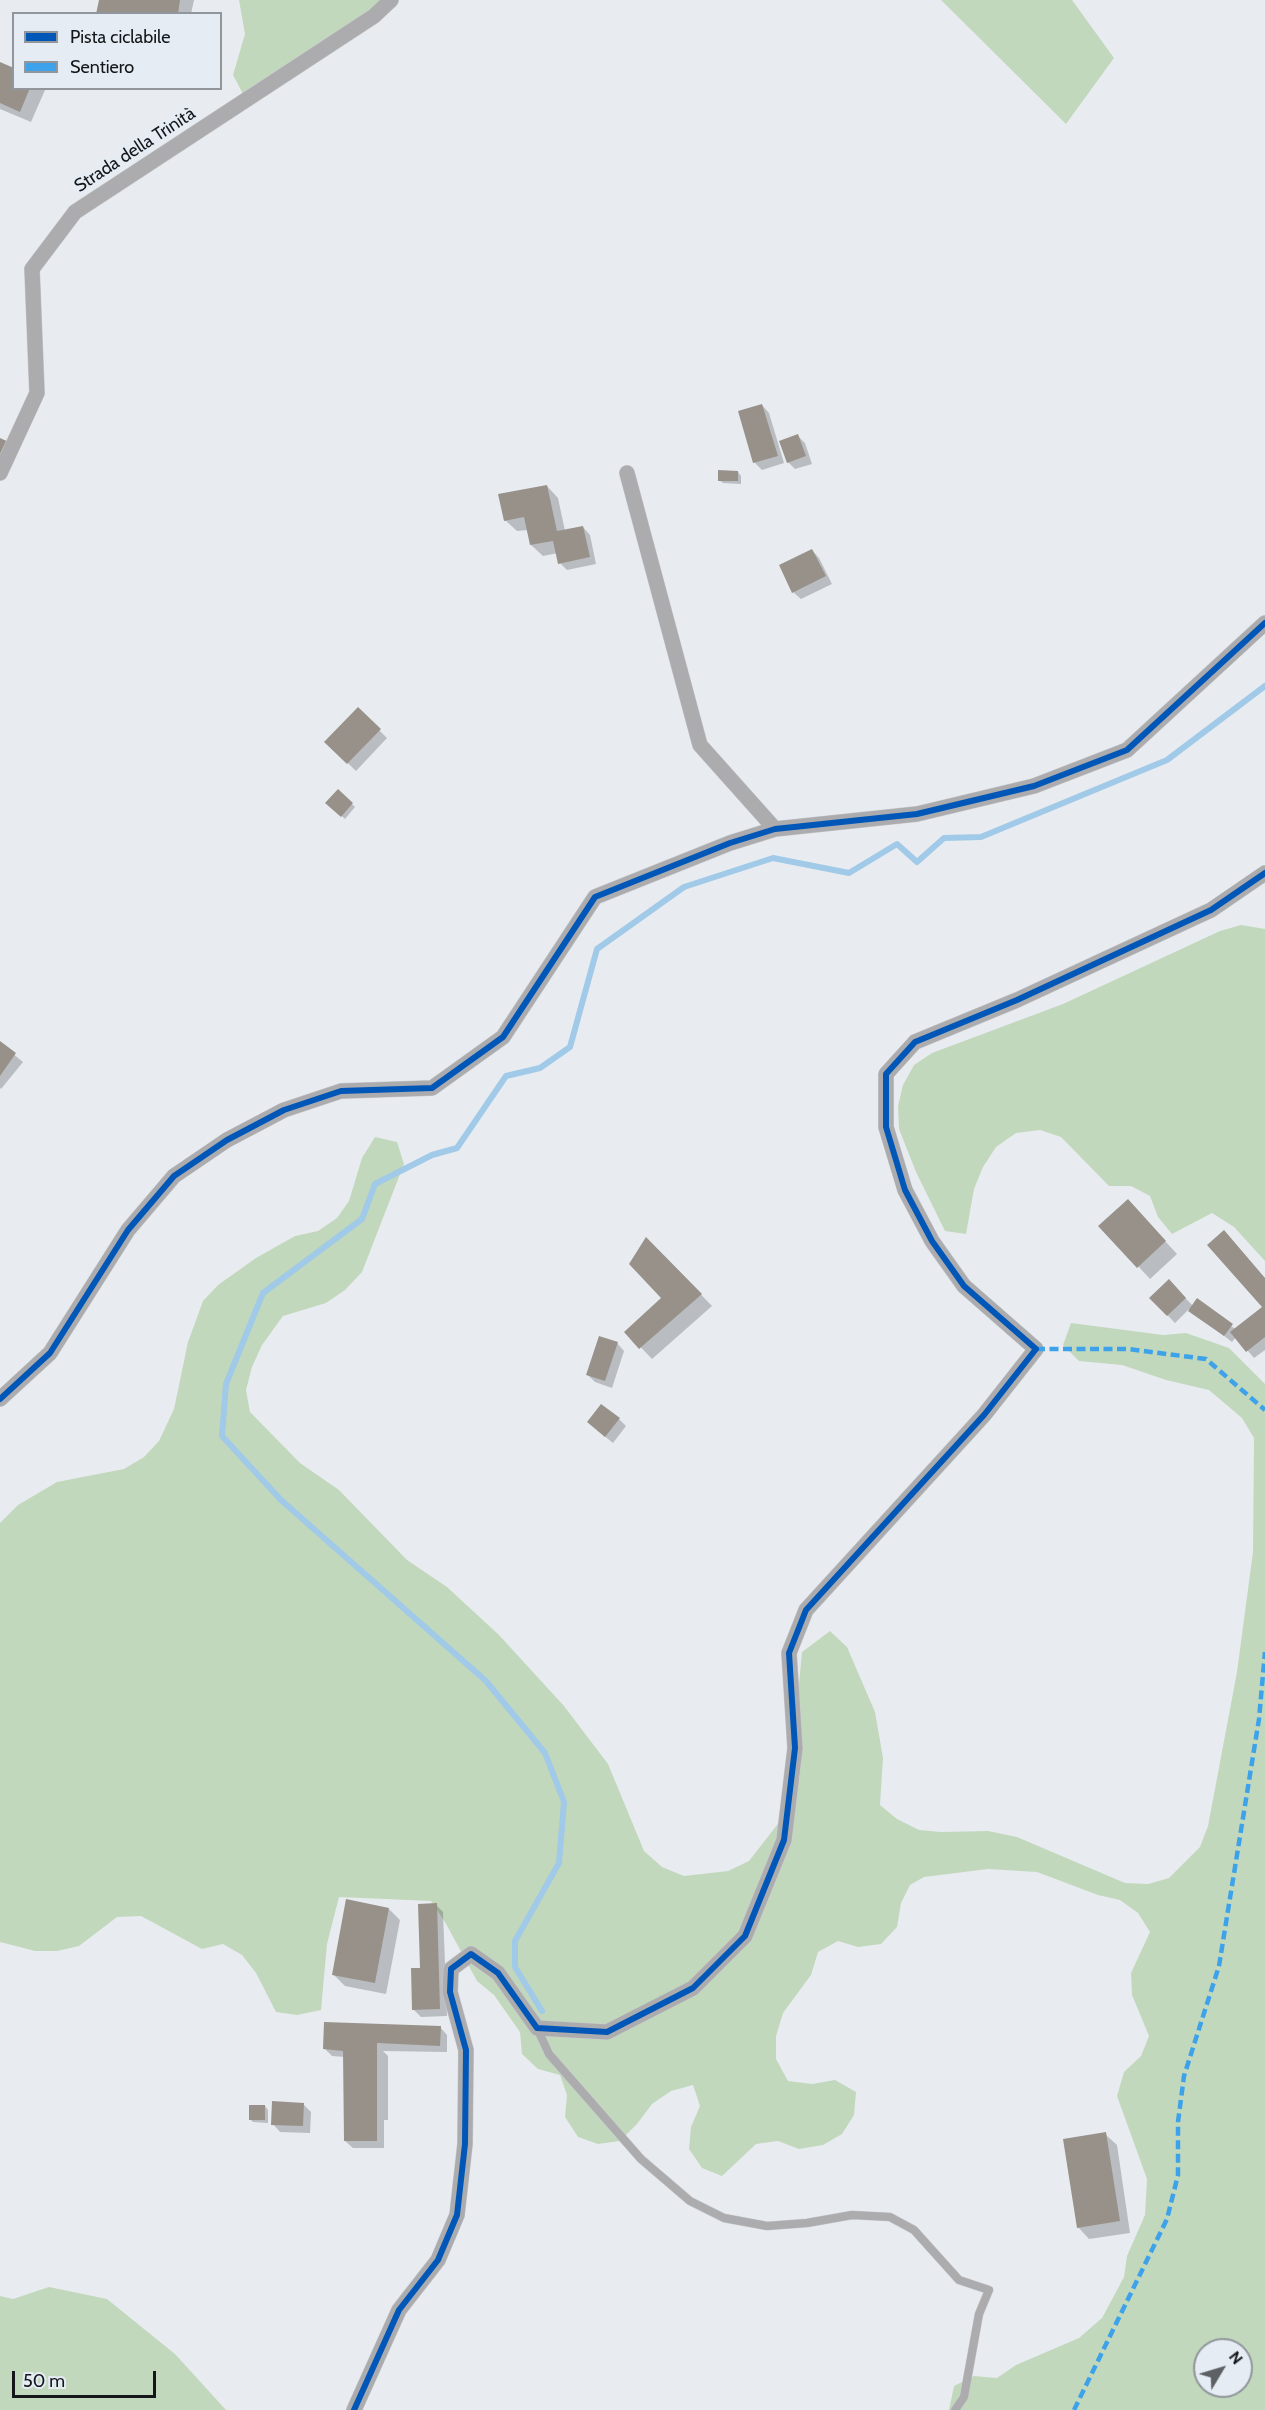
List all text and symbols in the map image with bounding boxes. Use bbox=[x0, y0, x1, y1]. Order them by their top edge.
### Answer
legend bbox=[12, 12, 222, 90]
text: Pista ciclabile bbox=[70, 26, 170, 48]
text: Sentiero bbox=[70, 56, 134, 78]
street label: Strada della Trinità bbox=[71, 103, 199, 197]
north arrow bbox=[1193, 2338, 1253, 2398]
text: N bbox=[1225, 2348, 1247, 2368]
scale bar bbox=[15, 2359, 159, 2397]
text: 50 m bbox=[23, 2370, 65, 2392]

